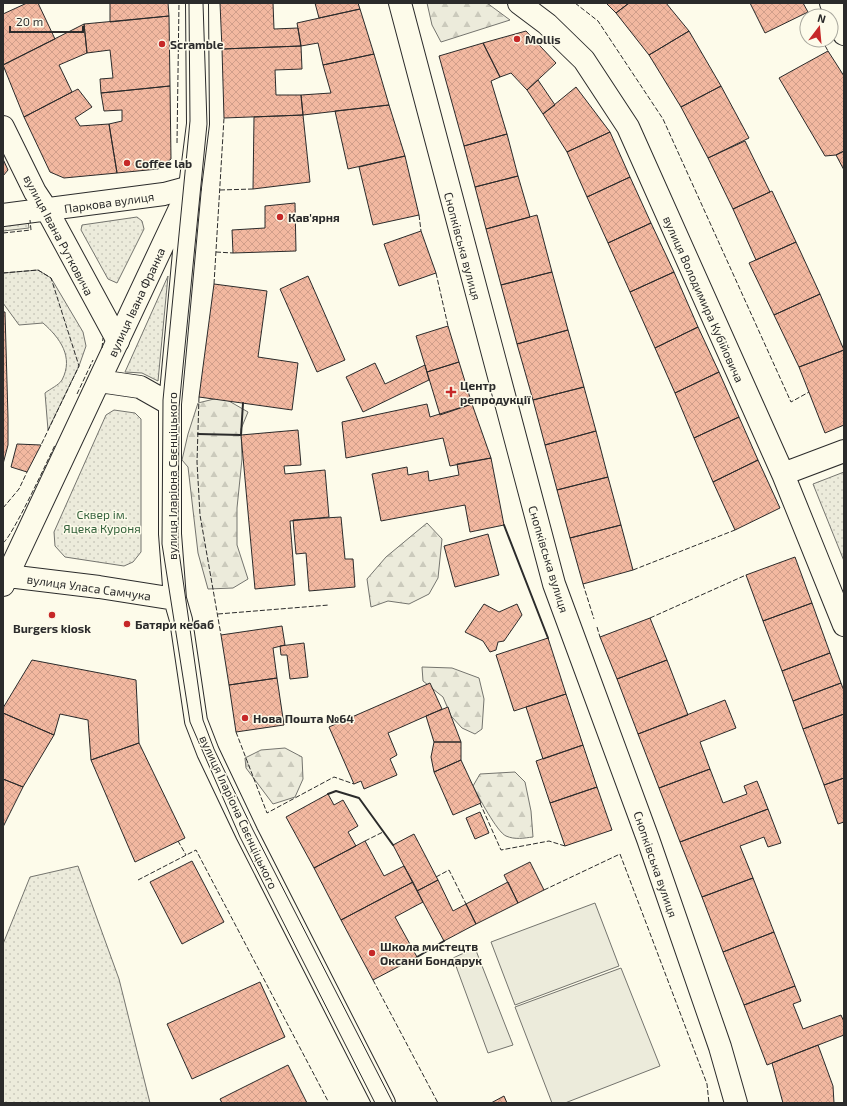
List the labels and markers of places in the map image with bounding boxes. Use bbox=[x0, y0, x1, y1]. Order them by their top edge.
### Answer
place label: Mollis bbox=[525, 32, 561, 46]
marker: Mollis bbox=[512, 34, 522, 44]
place label: Scramble bbox=[170, 37, 224, 51]
marker: Scramble bbox=[157, 39, 167, 49]
place label: Coffee lab bbox=[135, 156, 192, 170]
marker: Coffee lab bbox=[122, 158, 132, 168]
place label: Кав'ярня bbox=[288, 210, 340, 224]
marker: Кав'ярня bbox=[275, 212, 285, 222]
place label: Центр репродукції bbox=[460, 378, 531, 406]
marker: Центр репродукції bbox=[445, 386, 457, 398]
marker: Burgers kiosk bbox=[47, 610, 57, 620]
place label: Батяри кебаб bbox=[135, 617, 214, 631]
marker: Батяри кебаб bbox=[122, 619, 132, 629]
place label: Burgers kiosk bbox=[13, 621, 91, 635]
place label: Нова Пошта №64 bbox=[253, 711, 354, 725]
marker: Нова Пошта №64 bbox=[240, 713, 250, 723]
place label: Школа мистецтв Оксани Бондарук bbox=[380, 939, 482, 967]
marker: Школа мистецтв Оксани Бондарук bbox=[367, 948, 377, 958]

